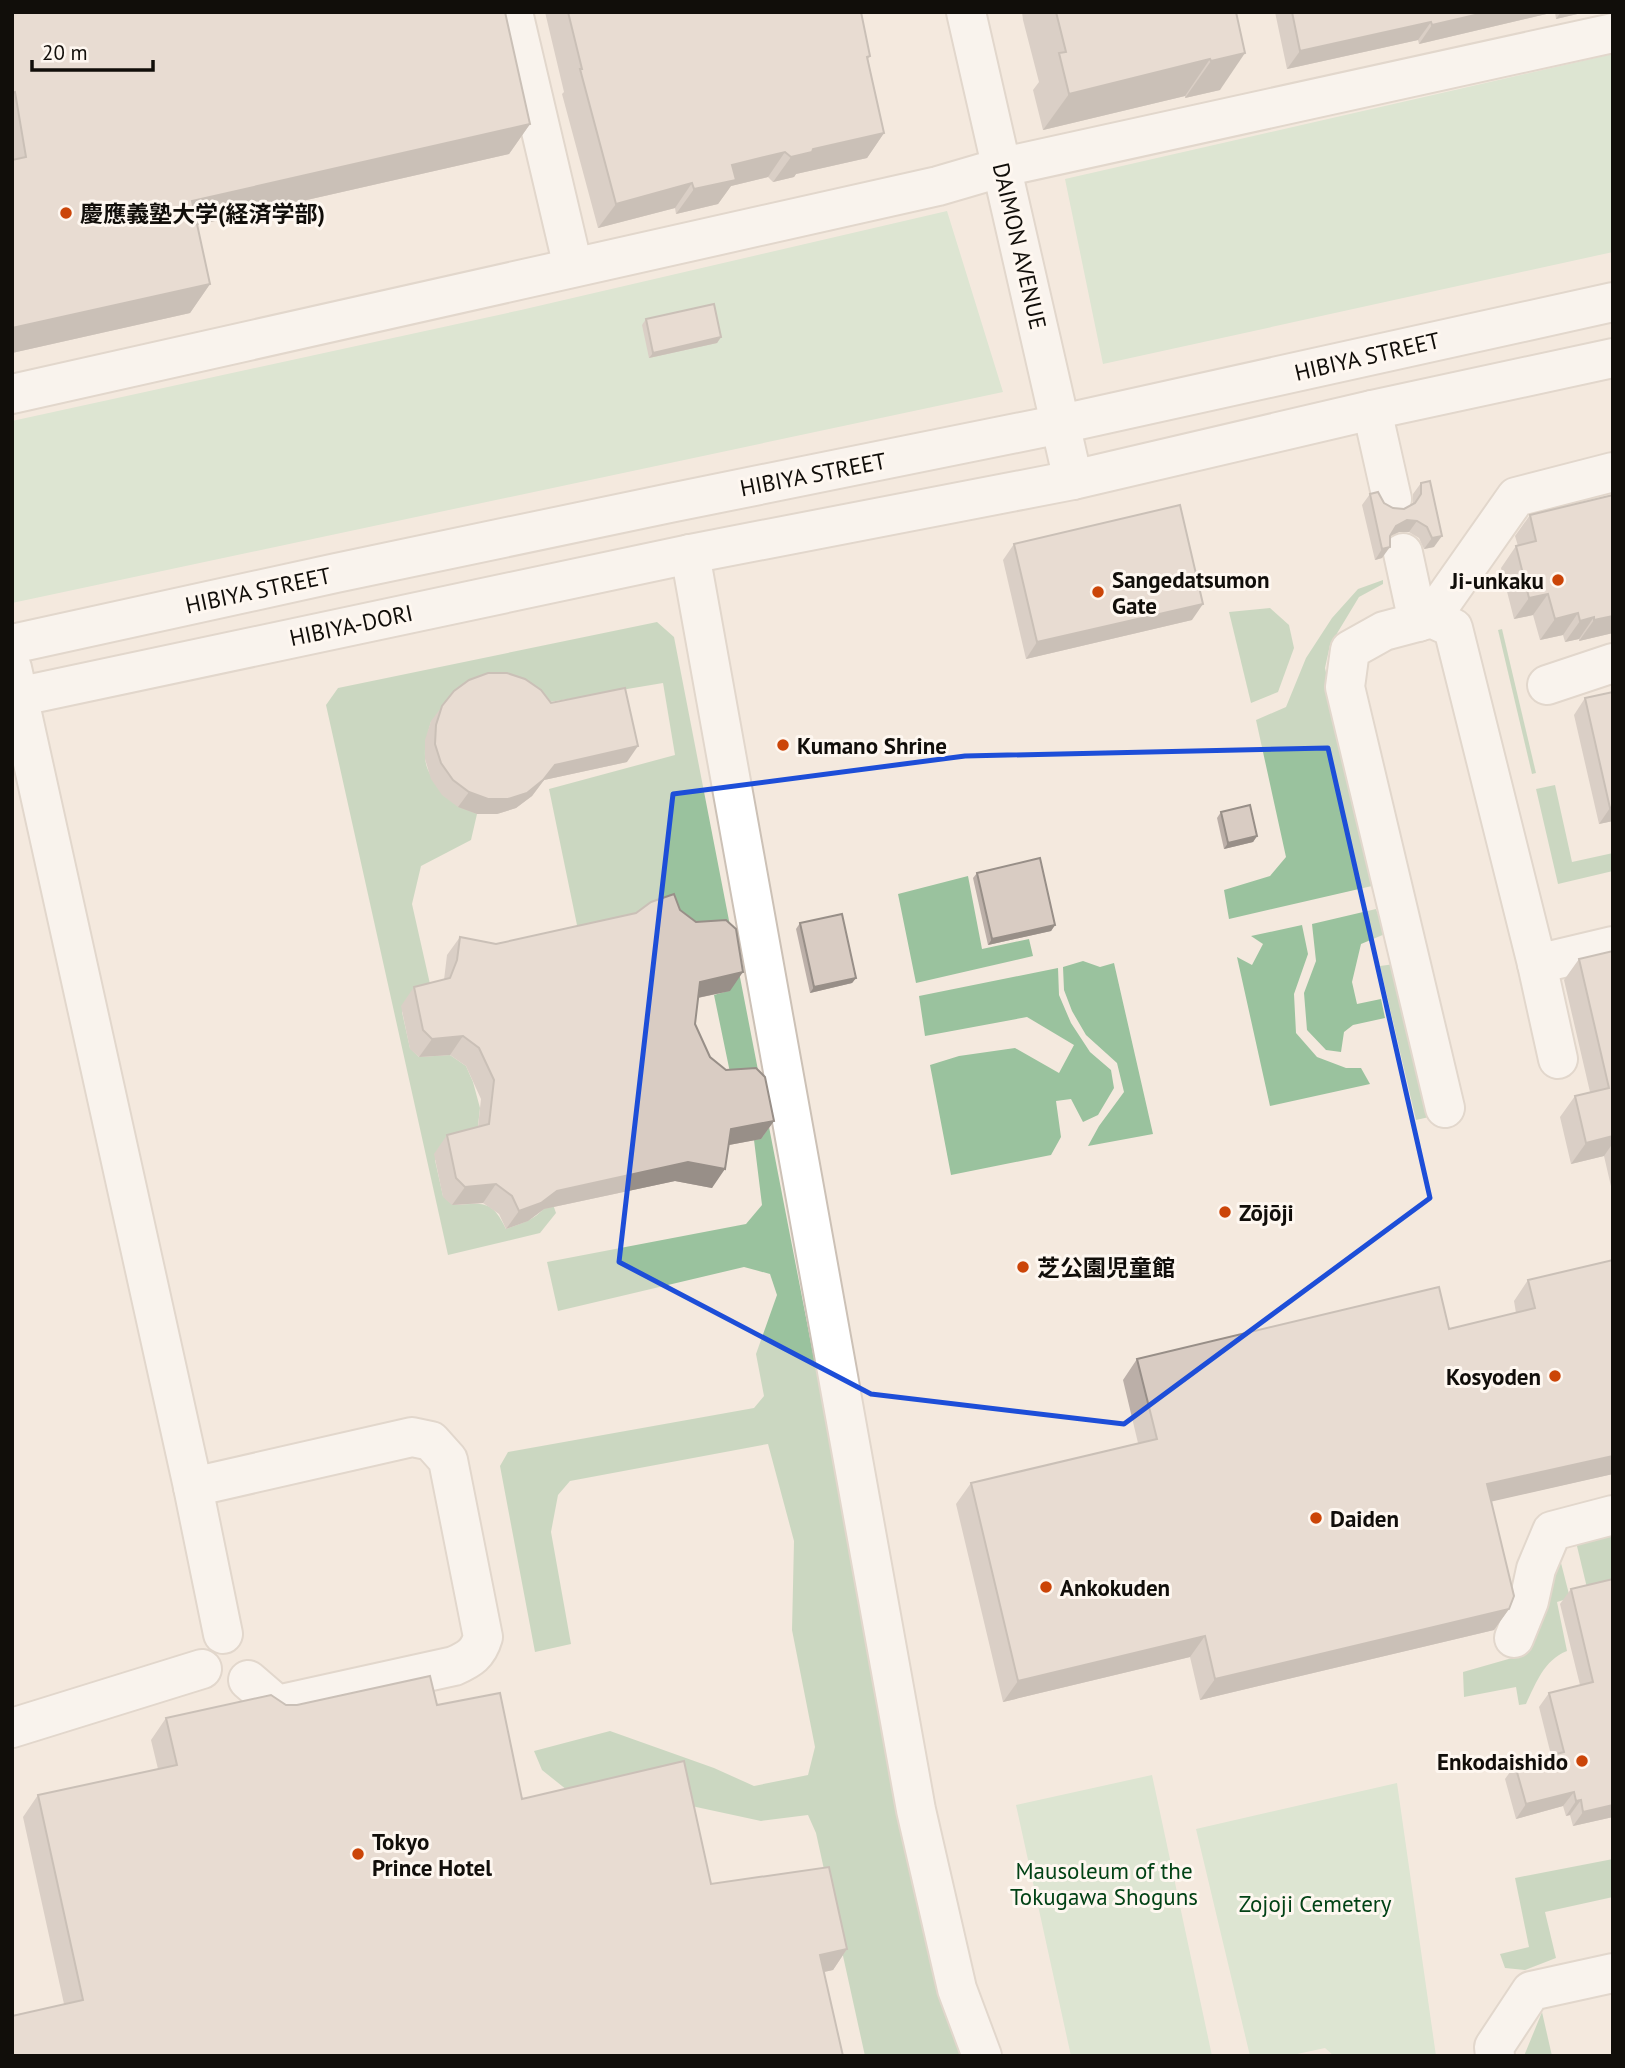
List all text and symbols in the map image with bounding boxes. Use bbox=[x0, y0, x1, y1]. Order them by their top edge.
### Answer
scale bar bbox=[32, 28, 152, 72]
text: 20 m bbox=[42, 39, 88, 66]
street label: DAIMON AVENUE bbox=[987, 160, 1053, 332]
place label: 慶應義塾大学(経済学部) bbox=[80, 199, 325, 228]
marker: 慶應義塾大学(経済学部) bbox=[58, 205, 74, 221]
street label: HIBIYA STREET bbox=[1291, 325, 1443, 387]
street label: HIBIYA STREET bbox=[737, 446, 889, 502]
street label: HIBIYA STREET bbox=[182, 560, 334, 620]
place label: Sangedatsumon Gate bbox=[1112, 565, 1269, 620]
place label: Ji-unkaku bbox=[1450, 566, 1544, 595]
marker: Ji-unkaku bbox=[1550, 572, 1566, 588]
marker: Sangedatsumon Gate bbox=[1090, 584, 1106, 600]
street label: HIBIYA-DORI bbox=[287, 598, 415, 652]
place label: Kumano Shrine bbox=[797, 731, 947, 760]
marker: Kumano Shrine bbox=[775, 737, 791, 753]
place label: Zōjōji bbox=[1239, 1198, 1294, 1227]
marker: Zōjōji bbox=[1217, 1204, 1233, 1220]
place label: 芝公園児童館 bbox=[1037, 1253, 1175, 1282]
marker: 芝公園児童館 bbox=[1015, 1259, 1031, 1275]
place label: Kosyoden bbox=[1446, 1362, 1541, 1391]
marker: Kosyoden bbox=[1547, 1368, 1563, 1384]
place label: Daiden bbox=[1330, 1504, 1399, 1533]
marker: Daiden bbox=[1308, 1510, 1324, 1526]
place label: Ankokuden bbox=[1060, 1573, 1170, 1602]
marker: Ankokuden bbox=[1038, 1579, 1054, 1595]
place label: Enkodaishido bbox=[1437, 1747, 1568, 1776]
marker: Enkodaishido bbox=[1574, 1753, 1590, 1769]
place label: Tokyo Prince Hotel bbox=[372, 1827, 492, 1882]
marker: Tokyo Prince Hotel bbox=[350, 1846, 366, 1862]
park label: Mausoleum of the Tokugawa Shoguns bbox=[1010, 1856, 1198, 1911]
park label: Zojoji Cemetery bbox=[1239, 1889, 1392, 1918]

